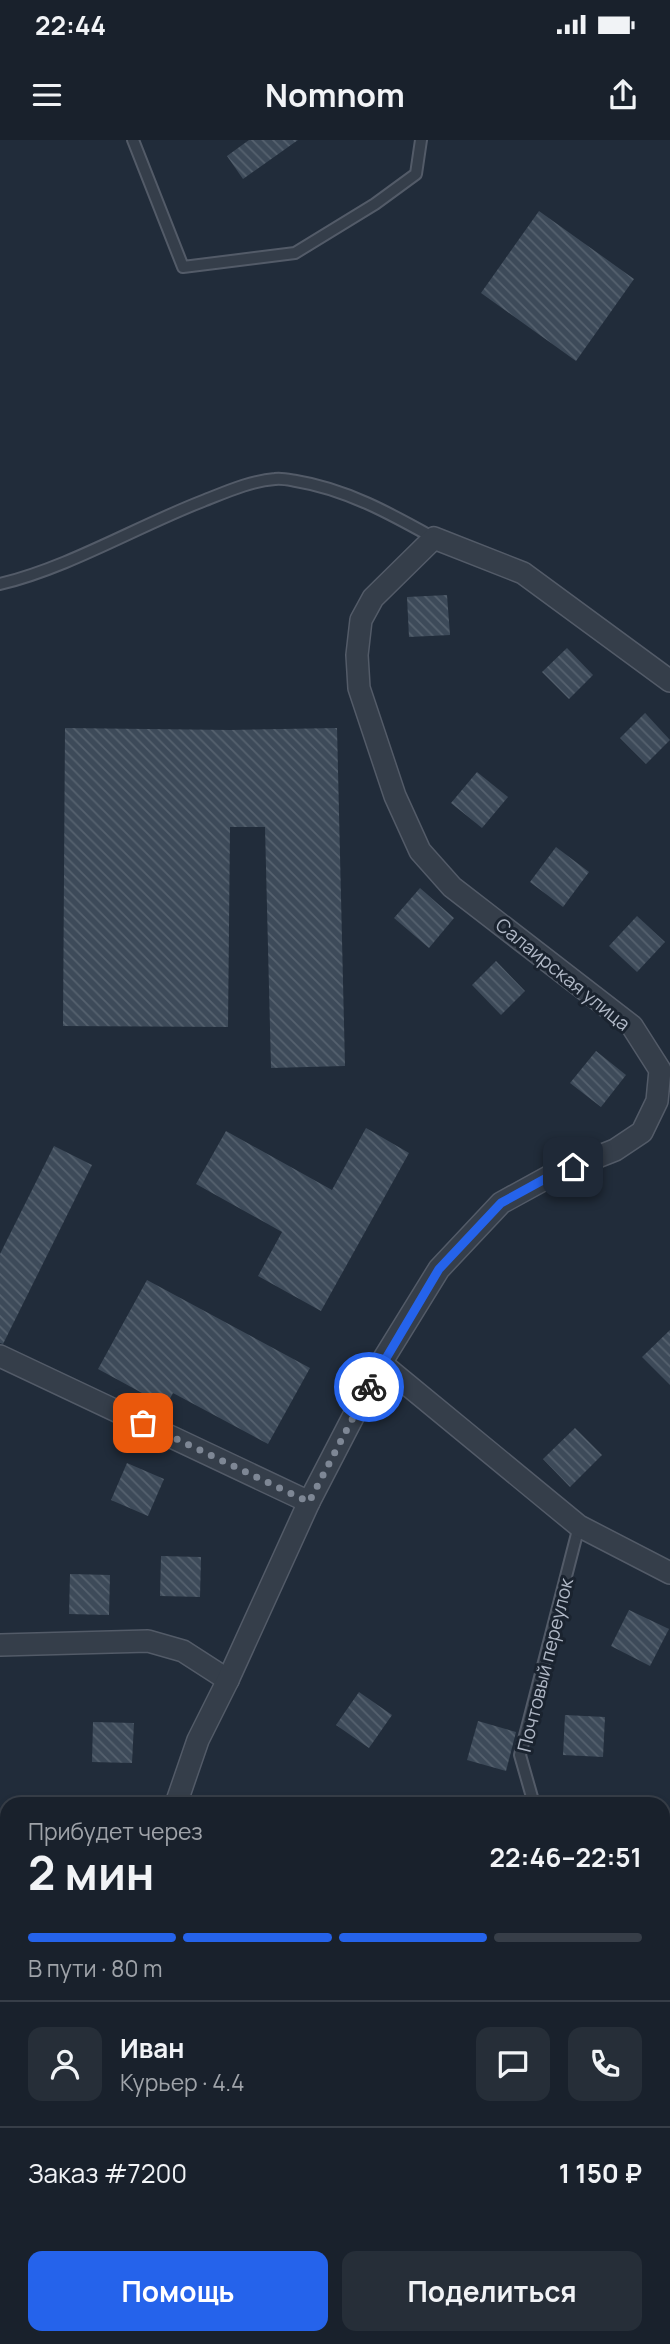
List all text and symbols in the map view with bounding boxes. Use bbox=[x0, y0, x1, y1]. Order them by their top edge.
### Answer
text: 22:44 bbox=[35, 7, 106, 43]
text: Nomnom bbox=[265, 73, 405, 117]
icon: menu bbox=[28, 76, 66, 114]
icon: share bbox=[604, 76, 642, 114]
street label: Салаирская улица bbox=[490, 912, 636, 1036]
pin bbox=[543, 1137, 603, 1197]
icon: home bbox=[554, 1148, 592, 1186]
courier bbox=[334, 1352, 404, 1422]
icon: bike bbox=[350, 1368, 388, 1406]
pin bbox=[113, 1393, 173, 1453]
icon: bag bbox=[124, 1404, 162, 1442]
street label: Почтовый переулок bbox=[511, 1575, 579, 1755]
text: Прибудет через bbox=[28, 1815, 203, 1847]
text: 22:46–22:51 bbox=[490, 1839, 642, 1875]
text: 2 мин bbox=[28, 1841, 155, 1904]
text: В пути · 80 m bbox=[28, 1952, 163, 1984]
button: person bbox=[28, 2027, 102, 2101]
button: chat bbox=[476, 2027, 550, 2101]
button: phone bbox=[568, 2027, 642, 2101]
text: Иван bbox=[120, 2030, 184, 2066]
text: Курьер · 4.4 bbox=[120, 2066, 245, 2098]
text: Заказ #7200 bbox=[28, 2155, 187, 2191]
text: 1 150 ₽ bbox=[559, 2155, 642, 2191]
button: Помощь bbox=[28, 2251, 328, 2331]
button: Поделиться bbox=[342, 2251, 642, 2331]

